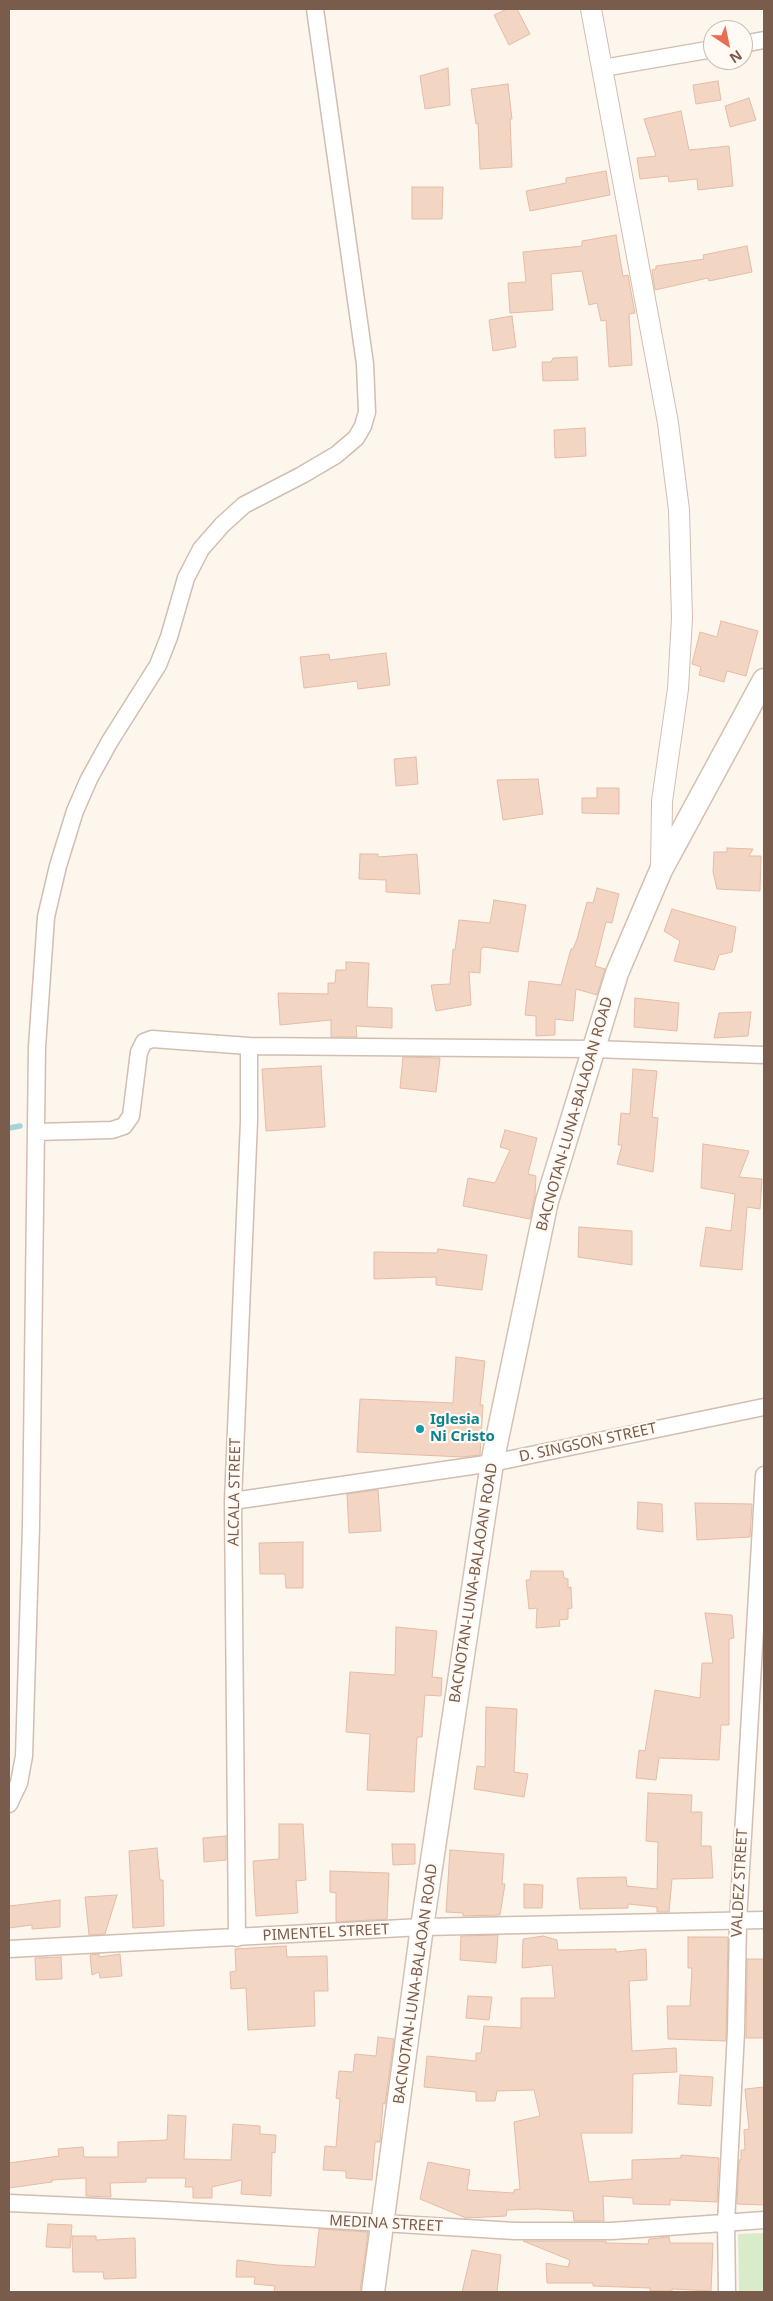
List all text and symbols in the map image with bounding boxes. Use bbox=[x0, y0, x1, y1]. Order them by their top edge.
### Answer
north arrow bbox=[703, 20, 753, 70]
text: N bbox=[726, 46, 746, 68]
street label: BACNOTAN-LUNA-BALAOAN ROAD bbox=[533, 995, 617, 1233]
place label: Iglesia Ni Cristo bbox=[430, 1411, 495, 1446]
street label: D. SINGSON STREET bbox=[518, 1420, 658, 1466]
marker: Iglesia Ni Cristo bbox=[414, 1423, 426, 1435]
street label: ALCALA STREET bbox=[225, 1438, 245, 1546]
street label: BACNOTAN-LUNA-BALAOAN ROAD bbox=[446, 1462, 502, 1704]
street label: VALDEZ STREET bbox=[728, 1828, 752, 1938]
street label: BACNOTAN-LUNA-BALAOAN ROAD bbox=[390, 1863, 442, 2105]
street label: PIMENTEL STREET bbox=[262, 1921, 390, 1945]
street label: MEDINA STREET bbox=[329, 2212, 443, 2236]

